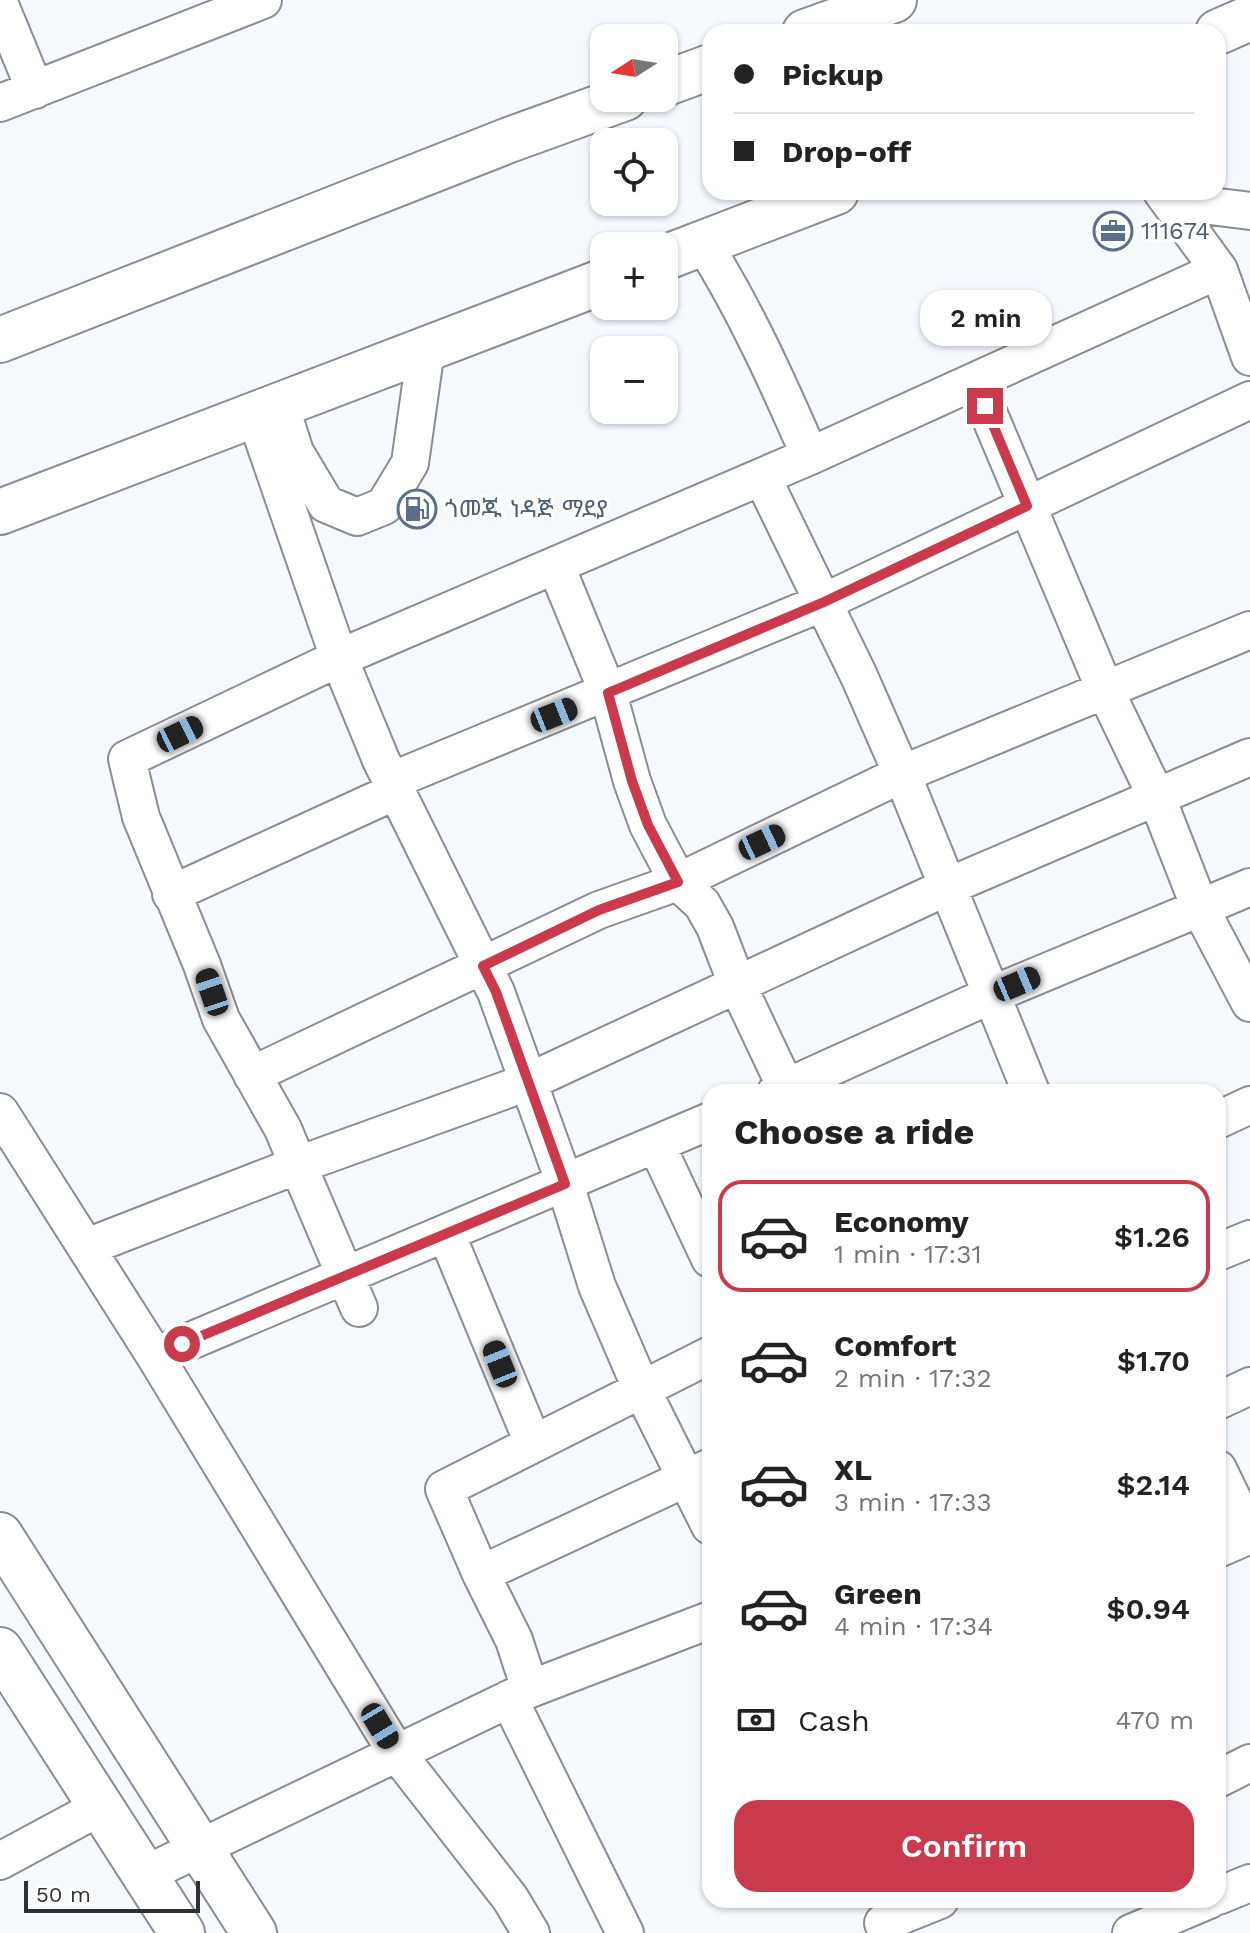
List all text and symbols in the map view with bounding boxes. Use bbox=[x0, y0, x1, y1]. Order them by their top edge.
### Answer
north arrow bbox=[590, 24, 678, 112]
map controls bbox=[590, 24, 678, 424]
text: Pickup bbox=[782, 57, 884, 92]
button: locate bbox=[590, 128, 678, 216]
text: Drop-off bbox=[782, 134, 911, 169]
office icon: 111674 bbox=[1092, 210, 1134, 252]
place label: 111674 bbox=[1141, 217, 1210, 245]
button: + bbox=[590, 232, 678, 320]
callout: 2 min bbox=[919, 290, 1051, 346]
text: 2 min bbox=[950, 303, 1022, 333]
button: − bbox=[590, 336, 678, 424]
route end bbox=[967, 388, 1003, 424]
fuel station icon: ጎመጁ ነዳጅ ማደያ bbox=[396, 488, 438, 530]
place label: ጎመጁ ነዳጅ ማደያ bbox=[445, 495, 608, 523]
car bbox=[527, 695, 581, 735]
car bbox=[153, 713, 207, 755]
car bbox=[735, 821, 789, 863]
car bbox=[990, 964, 1044, 1004]
car bbox=[193, 965, 231, 1019]
text: Choose a ride bbox=[734, 1111, 974, 1153]
icon: car bbox=[738, 1200, 810, 1272]
text: Economy bbox=[834, 1204, 969, 1239]
text: $1.26 bbox=[1114, 1219, 1190, 1254]
text: 1 min · 17:31 bbox=[834, 1239, 982, 1269]
icon: car bbox=[738, 1324, 810, 1396]
route start bbox=[164, 1326, 200, 1362]
text: Comfort bbox=[834, 1328, 956, 1363]
car bbox=[480, 1337, 520, 1391]
text: $1.70 bbox=[1117, 1343, 1190, 1378]
text: 2 min · 17:32 bbox=[834, 1363, 992, 1393]
icon: car bbox=[738, 1448, 810, 1520]
text: XL bbox=[834, 1452, 872, 1487]
text: $2.14 bbox=[1117, 1467, 1190, 1502]
text: 3 min · 17:33 bbox=[834, 1487, 992, 1517]
icon: car bbox=[738, 1572, 810, 1644]
text: Green bbox=[834, 1576, 922, 1611]
text: $0.94 bbox=[1106, 1591, 1190, 1626]
text: 4 min · 17:34 bbox=[834, 1611, 993, 1641]
icon: cash bbox=[734, 1698, 778, 1742]
car bbox=[357, 1699, 403, 1753]
text: Cash bbox=[798, 1703, 870, 1738]
text: 470 m bbox=[1116, 1705, 1194, 1735]
button: Confirm bbox=[734, 1800, 1194, 1892]
scale bar bbox=[24, 1877, 200, 1913]
text: 50 m bbox=[36, 1882, 91, 1907]

